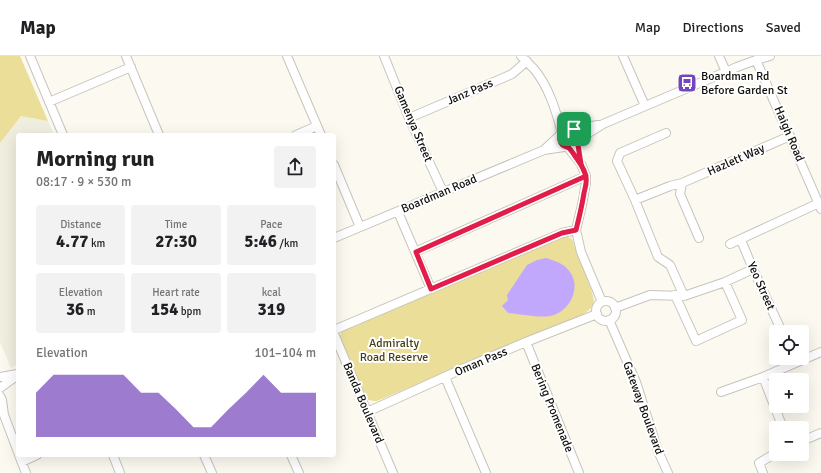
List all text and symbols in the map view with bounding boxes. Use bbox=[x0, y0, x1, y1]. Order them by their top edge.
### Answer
text: Map bbox=[20, 16, 56, 40]
text: Map bbox=[635, 19, 661, 36]
text: Directions bbox=[683, 19, 744, 36]
text: Saved bbox=[766, 19, 801, 36]
place label: Boardman Rd Before Garden St bbox=[701, 69, 788, 98]
bus stop icon: Boardman Rd Before Garden St bbox=[676, 72, 698, 94]
street label: Janz Pass bbox=[445, 76, 495, 108]
street label: Gamenya Street bbox=[390, 84, 436, 164]
street label: Haigh Road bbox=[771, 104, 807, 164]
pin bbox=[557, 112, 591, 146]
icon: arrive bbox=[563, 118, 585, 140]
street label: Hazlett Way bbox=[705, 141, 767, 179]
text: Morning run bbox=[36, 145, 155, 172]
button: share bbox=[274, 146, 316, 188]
street label: Boardman Road bbox=[399, 171, 479, 217]
text: 08:17 · 9 × 530 m bbox=[36, 174, 131, 190]
text: Distance bbox=[60, 218, 101, 231]
text: Time bbox=[165, 218, 187, 231]
text: Pace bbox=[260, 218, 282, 231]
text: 4.77 bbox=[56, 231, 89, 252]
text: 27:30 bbox=[155, 231, 197, 252]
text: 5:46 bbox=[244, 231, 277, 252]
text: km bbox=[89, 237, 105, 250]
text: /km bbox=[277, 237, 298, 250]
street label: Yeo Street bbox=[744, 259, 778, 313]
text: Elevation bbox=[59, 286, 103, 299]
text: Heart rate bbox=[152, 286, 200, 299]
text: kcal bbox=[262, 286, 281, 299]
text: 36 bbox=[66, 299, 84, 320]
text: 154 bbox=[151, 299, 178, 320]
text: 319 bbox=[258, 299, 285, 320]
text: m bbox=[84, 305, 95, 318]
text: bpm bbox=[178, 305, 201, 318]
map controls bbox=[769, 325, 809, 461]
button: locate bbox=[769, 325, 809, 365]
park label: Admiralty Road Reserve bbox=[360, 336, 428, 365]
street label: Oman Pass bbox=[452, 344, 510, 380]
text: Elevation bbox=[36, 345, 88, 361]
text: 101–104 m bbox=[254, 345, 316, 361]
street label: Gateway Boulevard bbox=[619, 359, 667, 457]
street label: Banda Boulevard bbox=[339, 360, 387, 446]
street label: Bering Promenade bbox=[527, 362, 577, 454]
button: + bbox=[769, 373, 809, 413]
button: − bbox=[769, 421, 809, 461]

